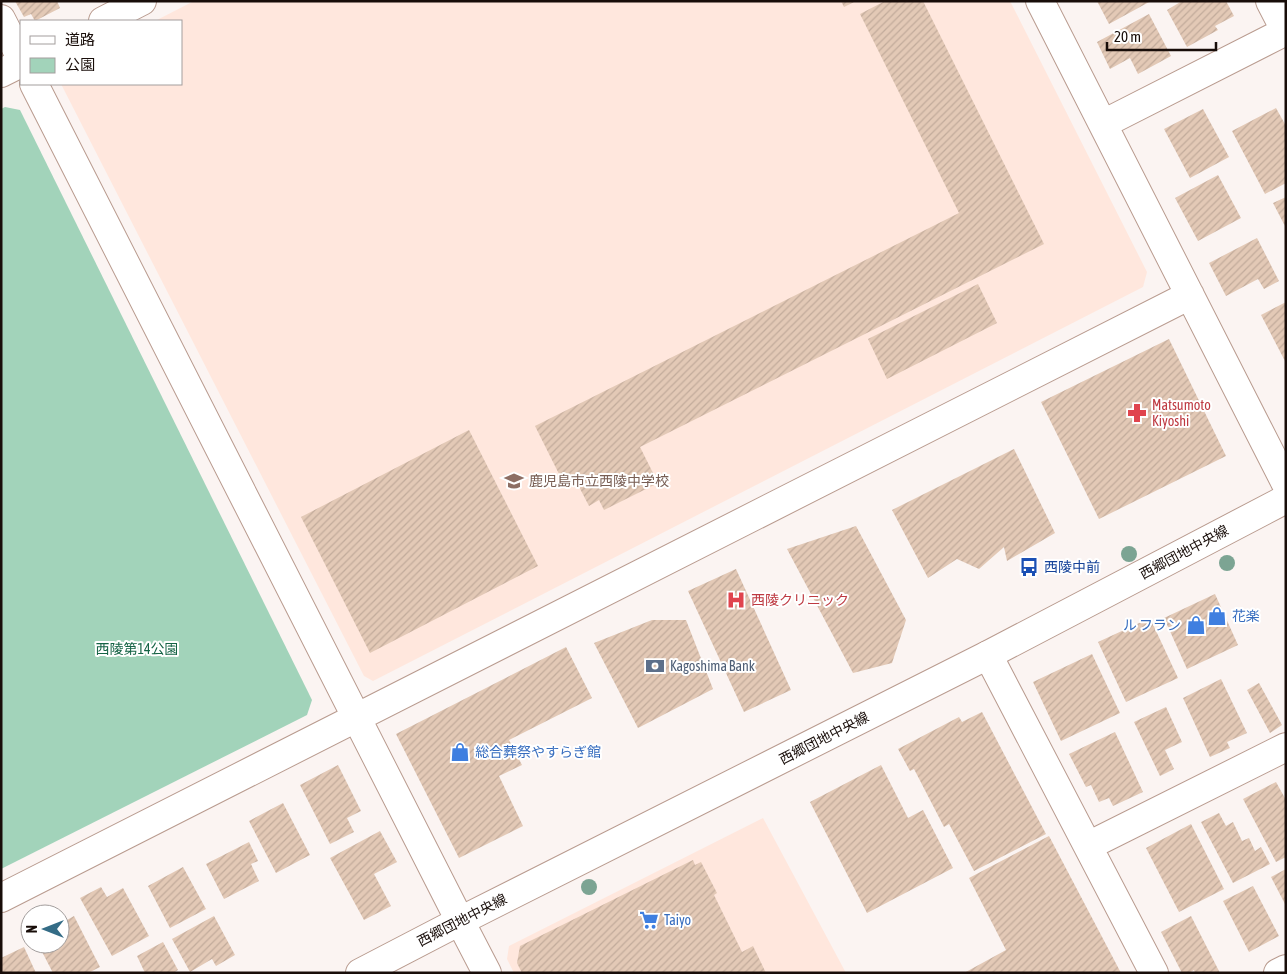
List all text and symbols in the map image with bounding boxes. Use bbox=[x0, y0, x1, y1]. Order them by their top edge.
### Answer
legend bbox=[20, 20, 182, 85]
scale bar bbox=[1107, 20, 1216, 52]
text: 20 m bbox=[1114, 28, 1141, 45]
text: 道路 bbox=[65, 31, 95, 48]
text: 公園 bbox=[65, 56, 95, 73]
place label: Matsumoto Kiyoshi bbox=[1152, 397, 1211, 429]
pharmacy icon: Matsumoto Kiyoshi bbox=[1126, 402, 1148, 424]
school or university icon: 鹿児島市立西陵中学校 bbox=[503, 470, 525, 492]
place label: 鹿児島市立西陵中学校 bbox=[529, 473, 669, 489]
street label: 西郷団地中央線 bbox=[1137, 522, 1231, 582]
bus stop icon: 西陵中前 bbox=[1018, 556, 1040, 578]
place label: 西陵中前 bbox=[1044, 559, 1100, 575]
hospital icon: 西陵クリニック bbox=[725, 589, 747, 611]
place label: 西陵クリニック bbox=[751, 592, 849, 608]
shop icon: 花楽 bbox=[1206, 605, 1228, 627]
place label: 花楽 bbox=[1232, 608, 1260, 624]
shop icon: ル フラン bbox=[1185, 614, 1207, 636]
place label: ル フラン bbox=[1123, 617, 1181, 633]
park label: 西陵第14公園 bbox=[95, 641, 179, 657]
bank icon: Kagoshima Bank bbox=[644, 655, 666, 677]
place label: Kagoshima Bank bbox=[670, 658, 755, 674]
street label: 西郷団地中央線 bbox=[777, 709, 871, 767]
shop icon: 総合葬祭やすらぎ館 bbox=[449, 741, 471, 763]
place label: 総合葬祭やすらぎ館 bbox=[475, 744, 601, 760]
street label: 西郷団地中央線 bbox=[415, 891, 509, 949]
north arrow bbox=[20, 904, 70, 954]
supermarket icon: Taiyo bbox=[638, 909, 660, 931]
place label: Taiyo bbox=[664, 912, 691, 928]
text: N bbox=[24, 925, 40, 933]

